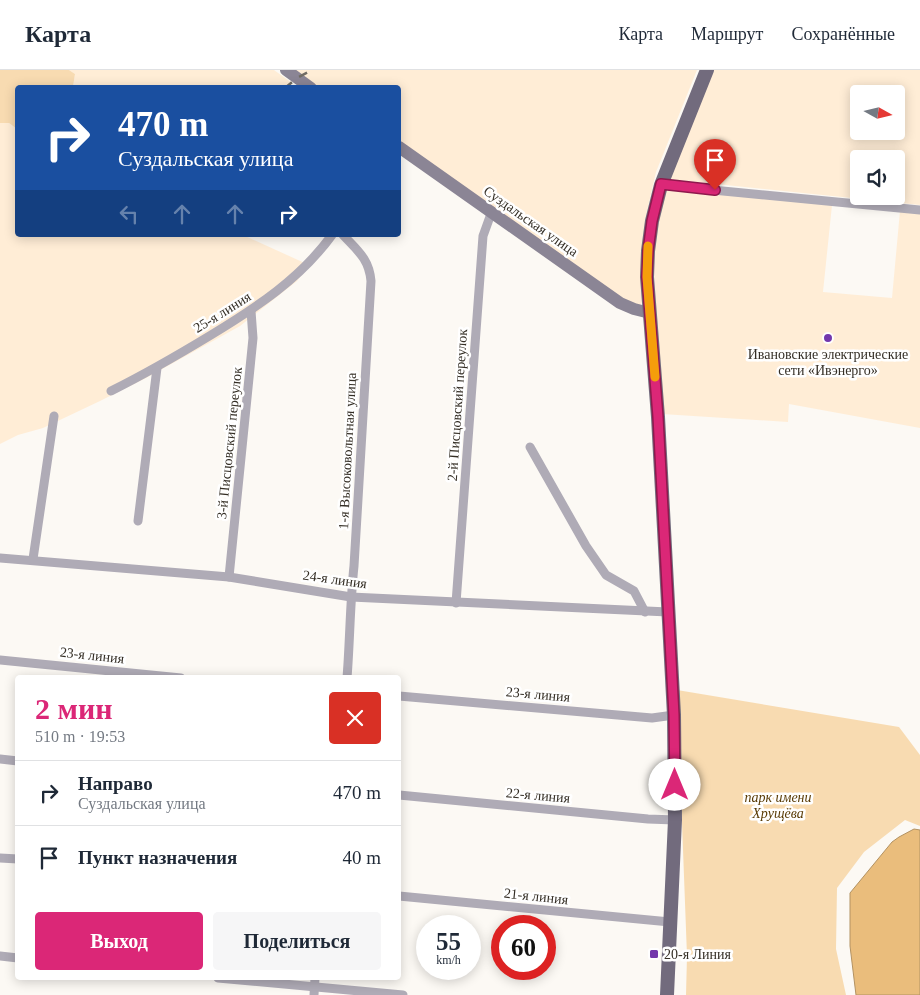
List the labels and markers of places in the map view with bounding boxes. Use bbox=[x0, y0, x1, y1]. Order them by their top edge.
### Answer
pin bbox=[694, 139, 736, 190]
marker: Ивановские электрические сети «Ивэнерго» bbox=[822, 332, 834, 344]
place label: Ивановские электрические сети «Ивэнерго» bbox=[748, 347, 908, 378]
place label: 20-я Линия bbox=[664, 947, 732, 962]
marker: 20-я Линия bbox=[648, 948, 660, 960]

